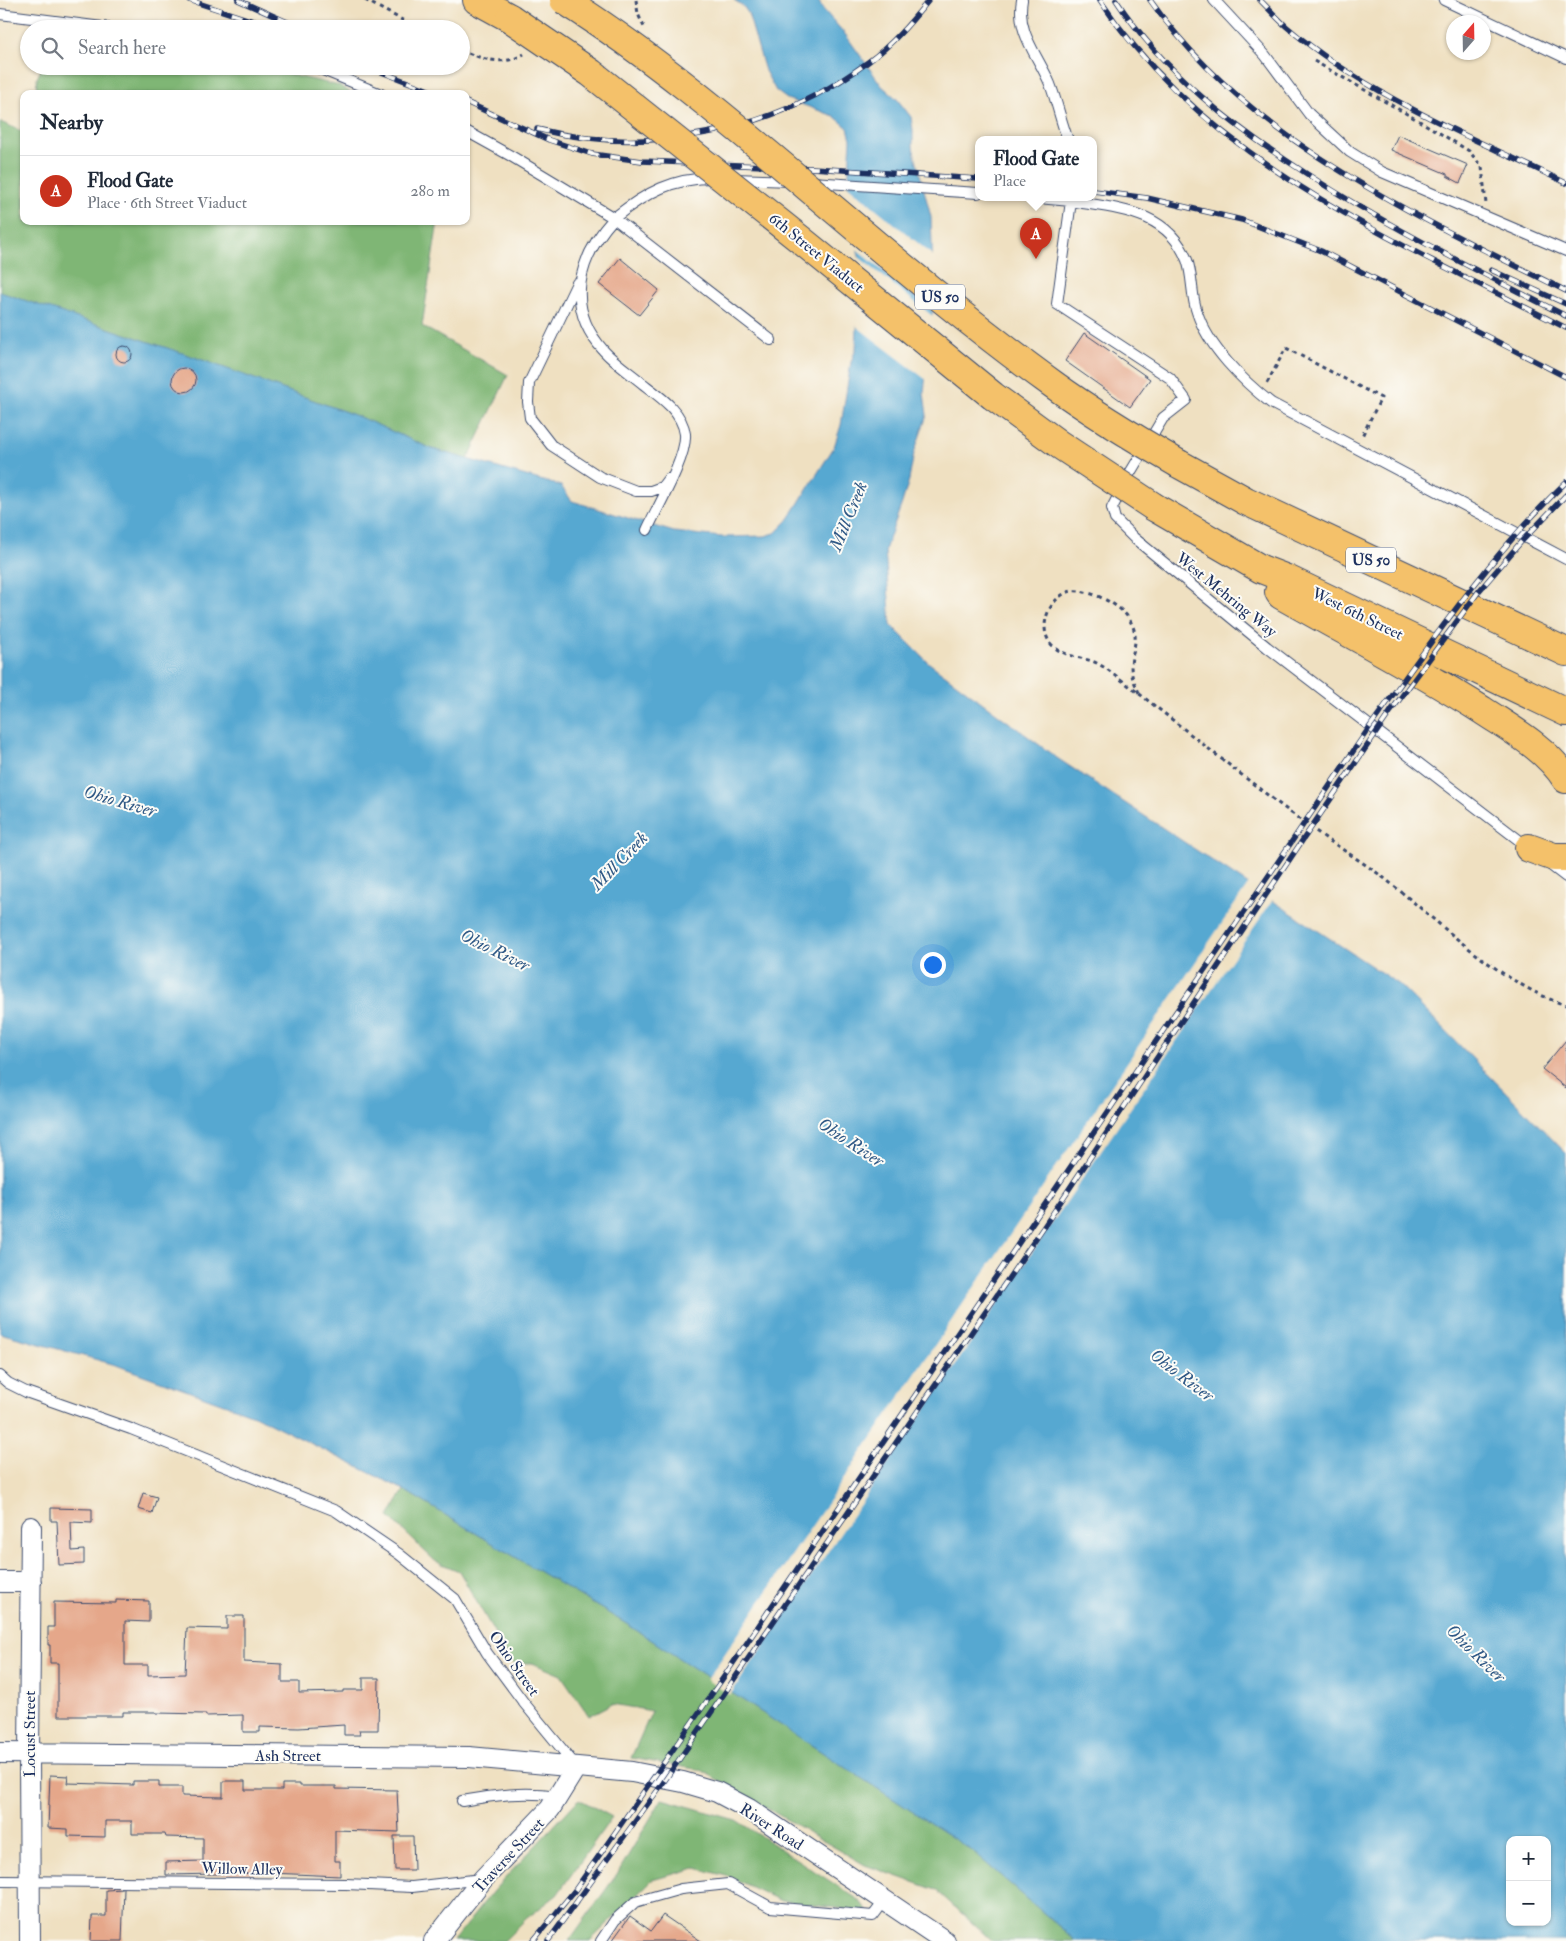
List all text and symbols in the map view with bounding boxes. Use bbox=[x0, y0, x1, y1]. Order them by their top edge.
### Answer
north arrow bbox=[1446, 15, 1491, 60]
search box bbox=[20, 20, 470, 75]
icon: search bbox=[38, 34, 66, 62]
text: Search here bbox=[78, 36, 166, 60]
text: Nearby bbox=[40, 109, 103, 136]
popup bbox=[975, 136, 1097, 201]
text: Flood Gate bbox=[993, 147, 1079, 171]
text: Flood Gate bbox=[87, 169, 173, 193]
text: Place bbox=[993, 171, 1026, 191]
text: A bbox=[51, 181, 61, 201]
text: 280 m bbox=[410, 181, 450, 201]
text: Place · 6th Street Viaduct bbox=[87, 193, 247, 213]
street label: 6th Street Viaduct bbox=[765, 208, 868, 297]
pin: A bbox=[1020, 218, 1052, 259]
road number: US 50 bbox=[915, 284, 965, 310]
water label: Mill Creek bbox=[824, 478, 873, 555]
street label: West Mehring Way bbox=[1171, 547, 1282, 642]
road number: US 50 bbox=[1346, 548, 1396, 572]
street label: West 6th Street bbox=[1308, 583, 1406, 645]
water label: Ohio River bbox=[81, 780, 160, 823]
water label: Mill Creek bbox=[585, 827, 653, 896]
water label: Ohio River bbox=[456, 924, 534, 978]
your location bbox=[920, 952, 946, 978]
water label: Ohio River bbox=[813, 1112, 889, 1173]
water label: Ohio River bbox=[1145, 1344, 1219, 1408]
water label: Ohio River bbox=[1441, 1619, 1511, 1688]
street label: Ohio Street bbox=[484, 1627, 544, 1700]
street label: Locust Street bbox=[20, 1691, 40, 1777]
street label: Ash Street bbox=[254, 1746, 321, 1766]
street label: River Road bbox=[736, 1799, 807, 1855]
street label: Traverse Street bbox=[469, 1814, 549, 1898]
map controls bbox=[1506, 1836, 1551, 1926]
button: + bbox=[1506, 1836, 1551, 1881]
street label: Willow Alley bbox=[200, 1858, 284, 1880]
button: − bbox=[1506, 1881, 1551, 1926]

